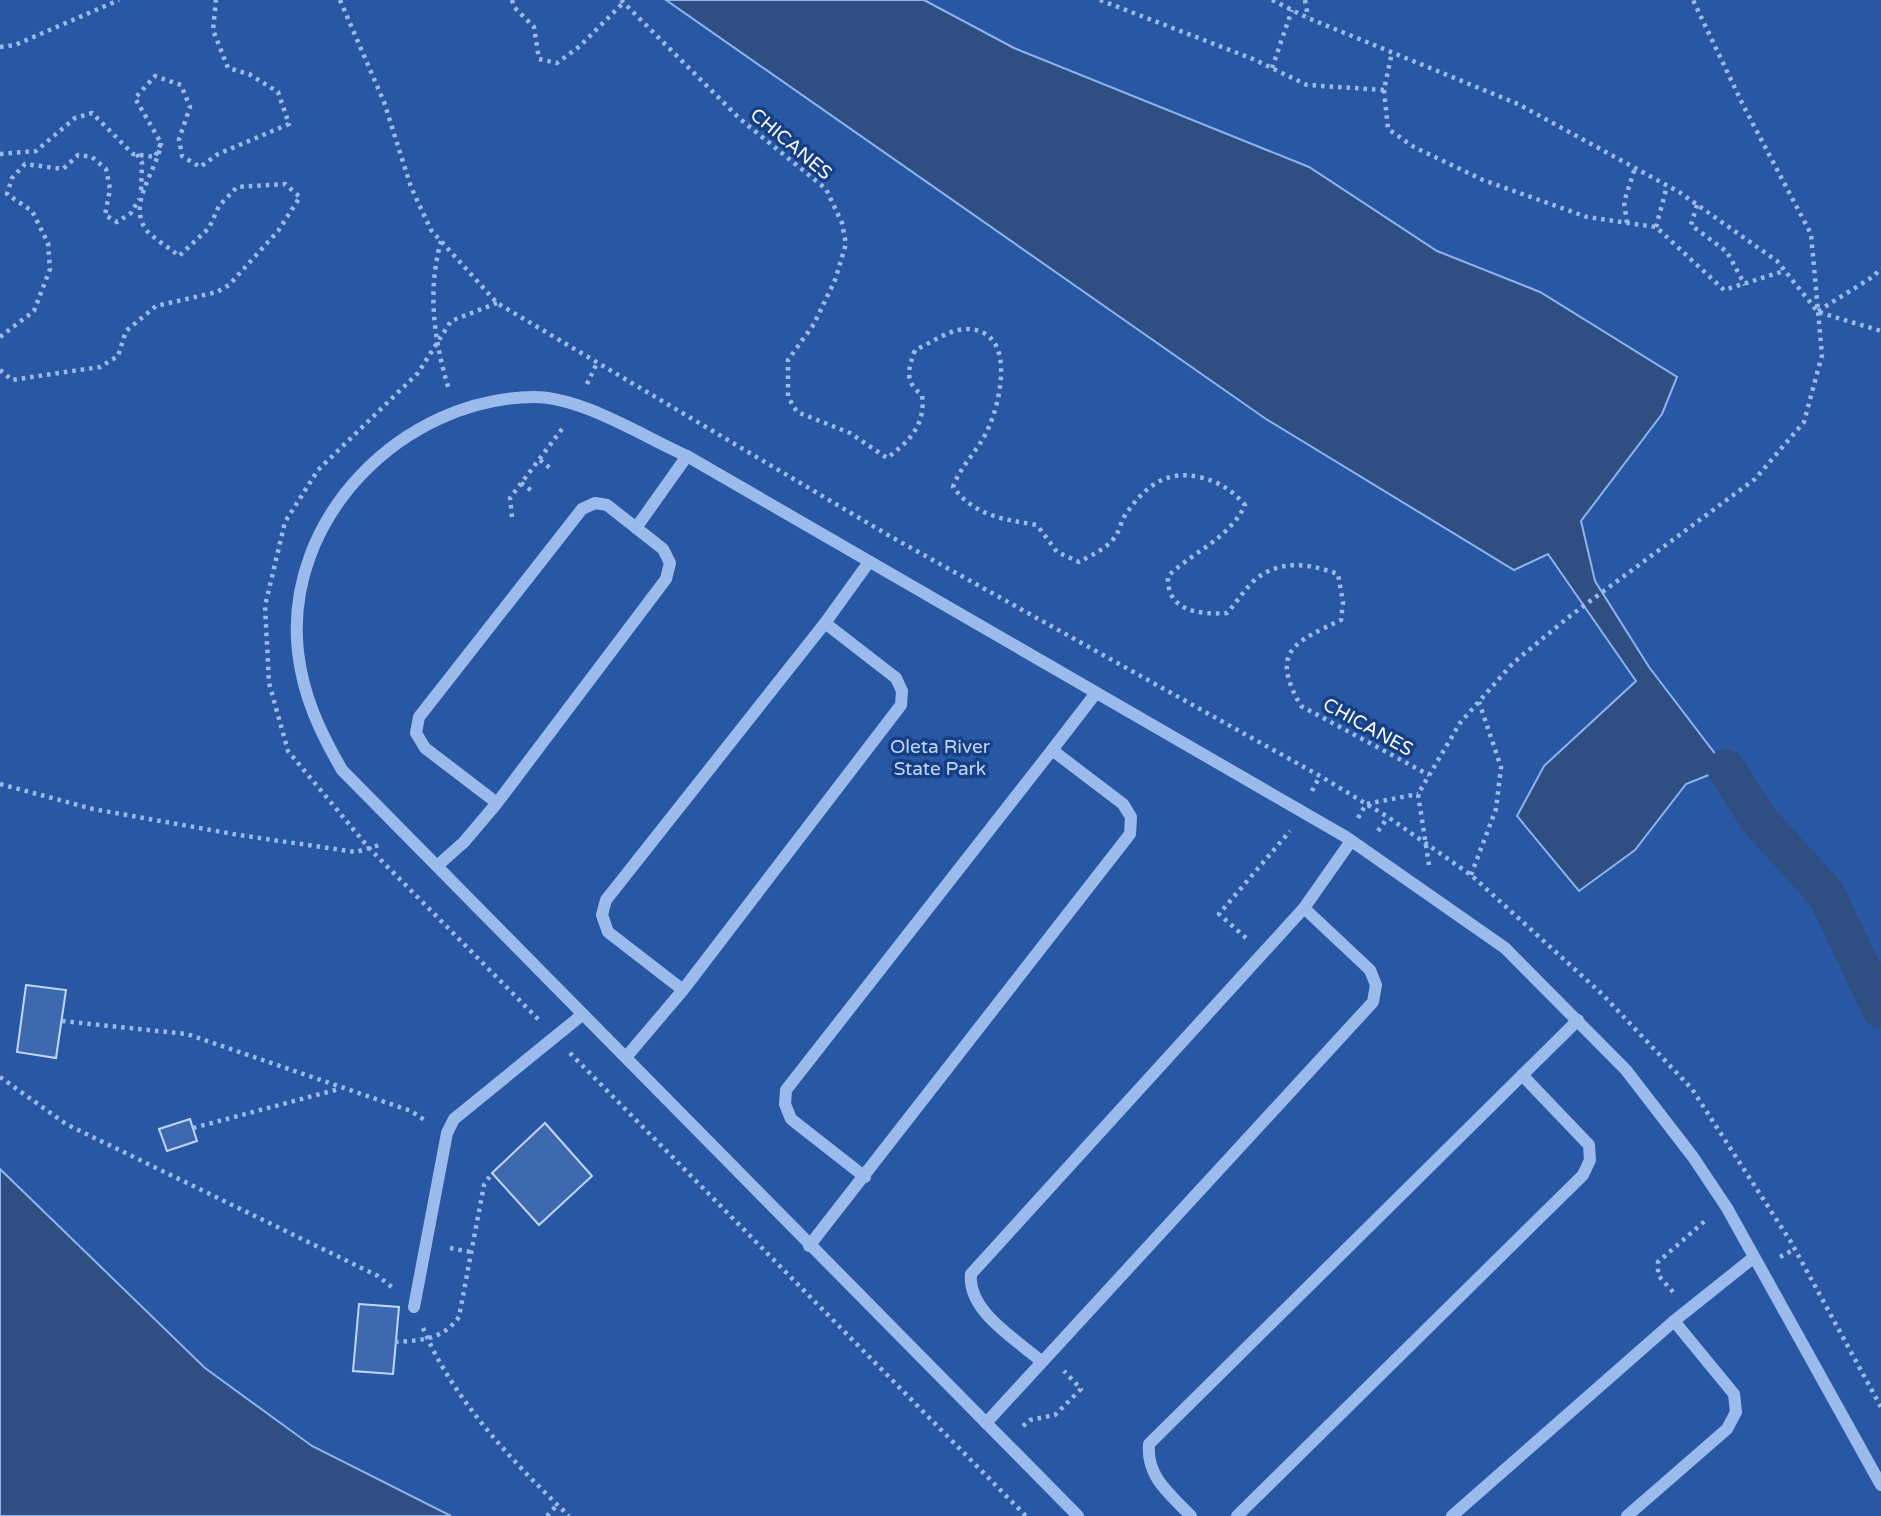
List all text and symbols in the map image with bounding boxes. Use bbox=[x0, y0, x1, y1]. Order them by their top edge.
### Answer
street label: CHICANES bbox=[746, 104, 836, 184]
street label: CHICANES bbox=[1319, 693, 1417, 761]
park label: Oleta River State Park bbox=[890, 736, 991, 780]

